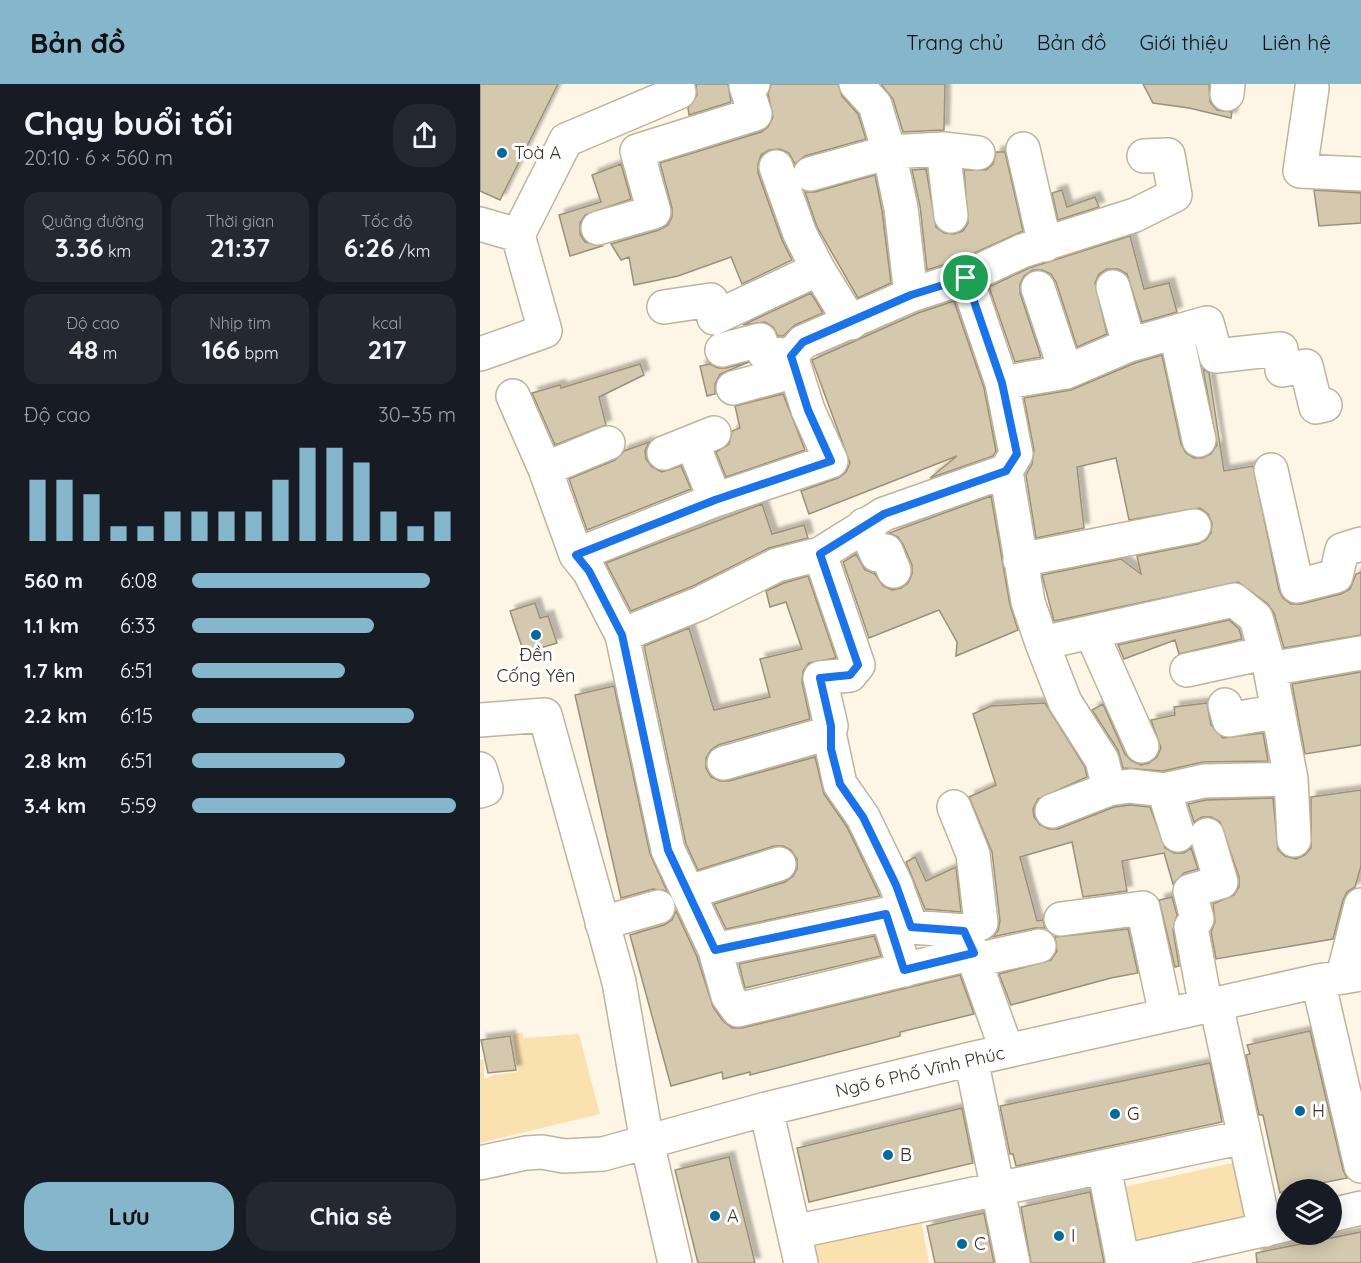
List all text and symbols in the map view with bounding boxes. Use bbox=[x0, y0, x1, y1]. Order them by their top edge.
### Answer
text: Bản đồ bbox=[30, 25, 126, 60]
text: Trang chủ bbox=[906, 29, 1004, 55]
text: Bản đồ bbox=[1037, 29, 1106, 55]
text: Giới thiệu bbox=[1139, 29, 1229, 55]
text: Liên hệ bbox=[1262, 29, 1331, 55]
text: Chạy buổi tối bbox=[24, 102, 233, 143]
button: share bbox=[393, 104, 456, 167]
place label: Toà A bbox=[514, 141, 561, 164]
text: 20:10 · 6 × 560 m bbox=[24, 145, 173, 170]
marker: Toà A bbox=[495, 146, 509, 160]
text: Quãng đường bbox=[42, 211, 144, 231]
text: Thời gian bbox=[206, 211, 274, 231]
text: Tốc độ bbox=[361, 211, 413, 231]
text: 3.36 bbox=[55, 231, 104, 264]
text: 21:37 bbox=[210, 231, 270, 264]
text: 6:26 bbox=[344, 231, 394, 264]
text: km bbox=[104, 241, 131, 261]
text: /km bbox=[394, 241, 430, 261]
pin bbox=[940, 252, 991, 303]
icon: arrive bbox=[949, 261, 982, 294]
text: Độ cao bbox=[66, 313, 120, 333]
text: Nhịp tim bbox=[209, 313, 271, 333]
text: kcal bbox=[372, 313, 402, 333]
text: 48 bbox=[69, 333, 98, 366]
text: 166 bbox=[201, 333, 240, 366]
text: 217 bbox=[367, 333, 407, 366]
text: m bbox=[98, 343, 117, 363]
text: bpm bbox=[240, 343, 279, 363]
text: Độ cao bbox=[24, 402, 90, 427]
text: 30–35 m bbox=[378, 402, 456, 427]
text: 560 m bbox=[24, 568, 83, 593]
text: 6:08 bbox=[120, 568, 157, 593]
text: 1.1 km bbox=[24, 613, 79, 638]
text: 6:33 bbox=[120, 613, 155, 638]
marker: Đền Cống Yên bbox=[529, 628, 543, 642]
place label: Đền Cống Yên bbox=[496, 643, 576, 687]
text: 1.7 km bbox=[24, 658, 83, 683]
text: 6:51 bbox=[120, 658, 153, 683]
text: 2.2 km bbox=[24, 703, 87, 728]
text: 6:15 bbox=[120, 703, 153, 728]
text: 2.8 km bbox=[24, 748, 87, 773]
text: 6:51 bbox=[120, 748, 153, 773]
text: 3.4 km bbox=[24, 793, 86, 818]
text: 5:59 bbox=[120, 793, 157, 818]
street label: Ngõ 6 Phố Vĩnh Phúc bbox=[833, 1041, 1007, 1102]
place label: H bbox=[1312, 1099, 1325, 1122]
place label: G bbox=[1127, 1102, 1140, 1125]
marker: H bbox=[1293, 1104, 1307, 1118]
marker: G bbox=[1108, 1107, 1122, 1121]
place label: B bbox=[900, 1143, 912, 1166]
marker: B bbox=[881, 1148, 895, 1162]
map controls bbox=[1276, 1179, 1342, 1245]
button: layers bbox=[1276, 1179, 1342, 1245]
button: Lưu bbox=[24, 1182, 234, 1251]
button: Chia sẻ bbox=[246, 1182, 456, 1251]
place label: A bbox=[727, 1204, 739, 1227]
marker: A bbox=[708, 1209, 722, 1223]
place label: I bbox=[1071, 1224, 1076, 1247]
marker: I bbox=[1052, 1229, 1066, 1243]
place label: C bbox=[974, 1232, 986, 1255]
marker: C bbox=[955, 1237, 969, 1251]

